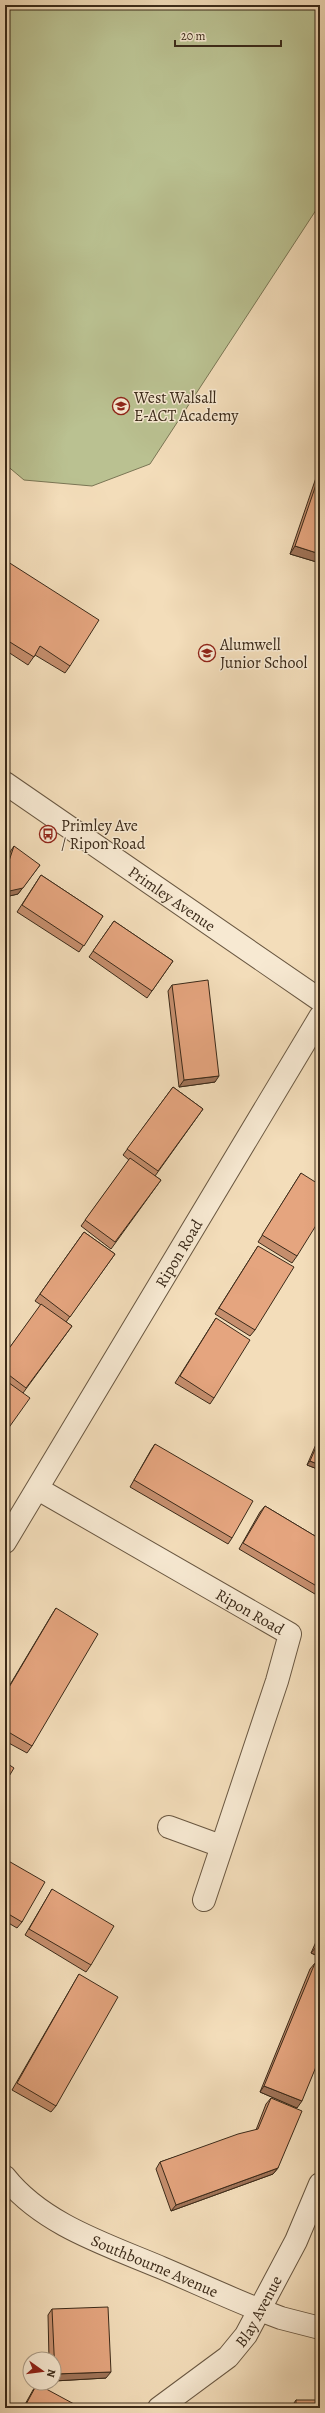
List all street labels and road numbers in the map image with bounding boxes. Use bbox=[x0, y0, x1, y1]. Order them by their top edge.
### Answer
street label: Primley Avenue bbox=[123, 861, 220, 937]
street label: Ripon Road bbox=[150, 1215, 208, 1292]
street label: Ripon Road bbox=[212, 1584, 289, 1641]
street label: Southbourne Avenue bbox=[87, 2230, 222, 2303]
street label: Blay Avenue bbox=[230, 2272, 288, 2352]

